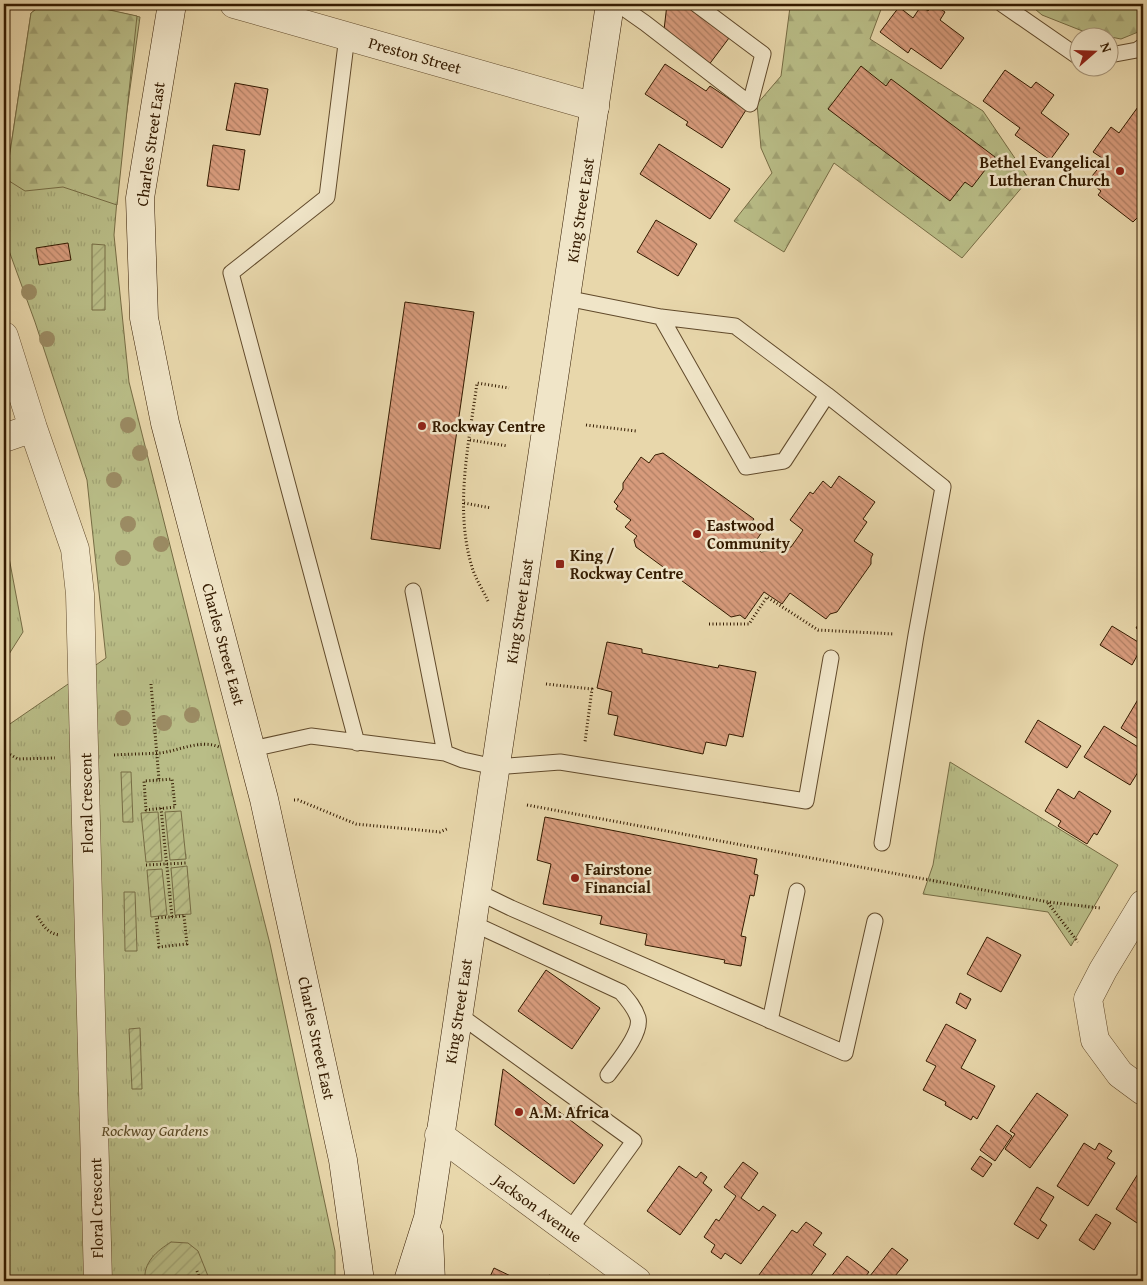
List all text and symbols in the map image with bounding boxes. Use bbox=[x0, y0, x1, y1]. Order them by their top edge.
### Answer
north arrow bbox=[1070, 28, 1120, 78]
street label: Preston Street bbox=[366, 30, 465, 80]
text: N bbox=[1095, 40, 1117, 56]
street label: Charles Street East bbox=[129, 80, 171, 208]
place label: Bethel Evangelical Lutheran Church bbox=[980, 150, 1111, 192]
street label: King Street East bbox=[560, 155, 600, 264]
marker: Bethel Evangelical Lutheran Church bbox=[1114, 165, 1126, 177]
place label: Rockway Centre bbox=[432, 414, 545, 438]
marker: Rockway Centre bbox=[416, 420, 428, 432]
place label: Eastwood Community bbox=[707, 513, 791, 555]
marker: Eastwood Community bbox=[691, 528, 703, 540]
place label: King / Rockway Centre bbox=[570, 543, 683, 585]
street label: King Street East bbox=[499, 556, 539, 665]
marker: King / Rockway Centre bbox=[554, 558, 566, 570]
street label: Charles Street East bbox=[196, 580, 252, 708]
street label: Floral Crescent bbox=[73, 752, 99, 854]
place label: Fairstone Financial bbox=[585, 857, 652, 899]
marker: Fairstone Financial bbox=[569, 872, 581, 884]
street label: King Street East bbox=[438, 956, 478, 1065]
street label: Charles Street East bbox=[292, 974, 342, 1102]
place label: A.M. Africa bbox=[529, 1100, 610, 1124]
marker: A.M. Africa bbox=[513, 1106, 525, 1118]
park label: Rockway Gardens bbox=[101, 1118, 209, 1142]
street label: Floral Crescent bbox=[83, 1157, 109, 1259]
street label: Jackson Avenue bbox=[487, 1167, 587, 1248]

